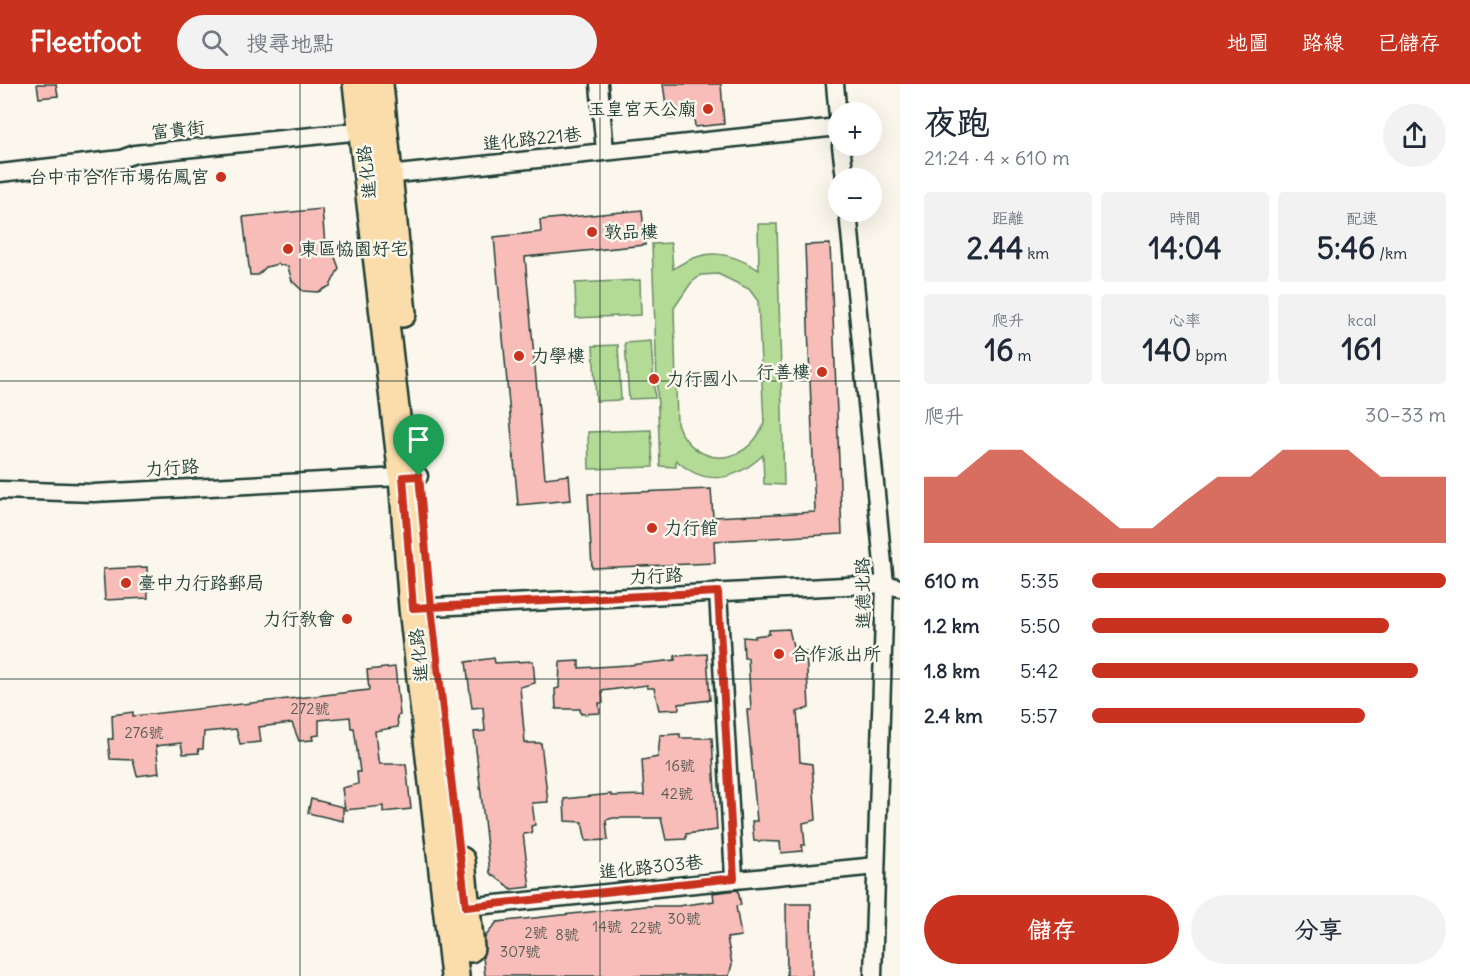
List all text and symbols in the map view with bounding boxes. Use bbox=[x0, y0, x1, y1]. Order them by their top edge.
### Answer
search box bbox=[177, 15, 597, 69]
text: Fleetfoot bbox=[30, 24, 141, 60]
icon: search bbox=[198, 26, 231, 59]
text: 搜尋地點 bbox=[246, 29, 334, 57]
text: 地圖 bbox=[1227, 29, 1269, 56]
text: 路線 bbox=[1302, 29, 1344, 56]
text: 已儲存 bbox=[1377, 29, 1440, 56]
place label: 玉皇宮天公廟 bbox=[588, 97, 696, 120]
text: 夜跑 bbox=[924, 101, 990, 143]
marker: 玉皇宮天公廟 bbox=[701, 102, 715, 116]
map controls bbox=[828, 102, 882, 222]
button: + bbox=[828, 102, 882, 156]
button: share bbox=[1383, 104, 1446, 167]
street label: 富貴街 bbox=[150, 115, 206, 144]
street label: 進化路221巷 bbox=[482, 122, 582, 155]
street label: 進化路 bbox=[352, 144, 381, 200]
text: 21:24 · 4 × 610 m bbox=[924, 145, 1070, 170]
place label: 台中市合作市場佑鳳宮 bbox=[29, 165, 209, 188]
button: − bbox=[828, 168, 882, 222]
marker: 台中市合作市場佑鳳宮 bbox=[214, 170, 228, 184]
text: 距離 bbox=[992, 208, 1024, 228]
text: 時間 bbox=[1169, 208, 1201, 228]
text: 配速 bbox=[1346, 208, 1378, 228]
place label: 敦品樓 bbox=[604, 220, 658, 243]
marker: 敦品樓 bbox=[585, 225, 599, 239]
text: 2.44 bbox=[967, 229, 1023, 267]
text: 14:04 bbox=[1148, 229, 1222, 267]
text: 5:46 bbox=[1317, 229, 1375, 267]
place label: 東區恊園好宅 bbox=[300, 237, 408, 260]
marker: 東區恊園好宅 bbox=[281, 242, 295, 256]
text: km bbox=[1023, 243, 1049, 263]
text: /km bbox=[1375, 243, 1407, 263]
text: 爬升 bbox=[992, 310, 1024, 330]
text: 心率 bbox=[1169, 310, 1201, 330]
text: kcal bbox=[1348, 310, 1376, 330]
text: 161 bbox=[1341, 330, 1383, 368]
text: 16 bbox=[984, 331, 1014, 369]
text: 140 bbox=[1143, 331, 1192, 369]
place label: 力學樓 bbox=[531, 344, 585, 367]
text: m bbox=[1014, 345, 1032, 365]
text: bpm bbox=[1192, 345, 1227, 365]
marker: 力學樓 bbox=[512, 349, 526, 363]
place label: 行善樓 bbox=[756, 360, 810, 383]
marker: 行善樓 bbox=[815, 365, 829, 379]
place label: 力行國小 bbox=[666, 367, 738, 390]
marker: 力行國小 bbox=[647, 372, 661, 386]
text: 30–33 m bbox=[1365, 402, 1446, 427]
text: 爬升 bbox=[924, 403, 964, 428]
pin bbox=[393, 414, 444, 476]
icon: arrive bbox=[402, 423, 435, 456]
street label: 力行路 bbox=[144, 454, 200, 481]
place label: 力行館 bbox=[664, 516, 718, 539]
marker: 力行館 bbox=[645, 521, 659, 535]
street label: 進德北路 bbox=[850, 557, 875, 629]
street label: 力行路 bbox=[628, 563, 684, 588]
text: 610 m bbox=[924, 568, 979, 593]
text: 5:35 bbox=[1020, 568, 1059, 593]
place label: 臺中力行路郵局 bbox=[138, 571, 264, 594]
marker: 臺中力行路郵局 bbox=[119, 576, 133, 590]
place label: 力行教會 bbox=[263, 607, 335, 630]
marker: 力行教會 bbox=[340, 612, 354, 626]
text: 1.2 km bbox=[924, 613, 980, 638]
text: 5:50 bbox=[1020, 613, 1061, 638]
street label: 進化路 bbox=[404, 627, 433, 683]
place label: 合作派出所 bbox=[791, 642, 881, 665]
marker: 合作派出所 bbox=[772, 647, 786, 661]
text: 1.8 km bbox=[924, 658, 980, 683]
text: 5:42 bbox=[1020, 658, 1059, 683]
house number: 272號 bbox=[291, 699, 329, 718]
text: 2.4 km bbox=[924, 703, 983, 728]
text: 5:57 bbox=[1020, 703, 1057, 728]
house number: 276號 bbox=[124, 723, 164, 742]
house number: 16號 bbox=[665, 756, 695, 775]
house number: 42號 bbox=[661, 784, 693, 803]
street label: 進化路303巷 bbox=[598, 850, 704, 883]
button: 儲存 bbox=[924, 895, 1179, 964]
button: 分享 bbox=[1191, 895, 1446, 964]
house number: 30號 bbox=[667, 909, 701, 928]
house number: 14號 bbox=[592, 917, 622, 936]
house number: 22號 bbox=[630, 918, 662, 937]
house number: 2號 bbox=[524, 923, 548, 942]
house number: 8號 bbox=[555, 925, 579, 944]
house number: 307號 bbox=[500, 942, 540, 961]

